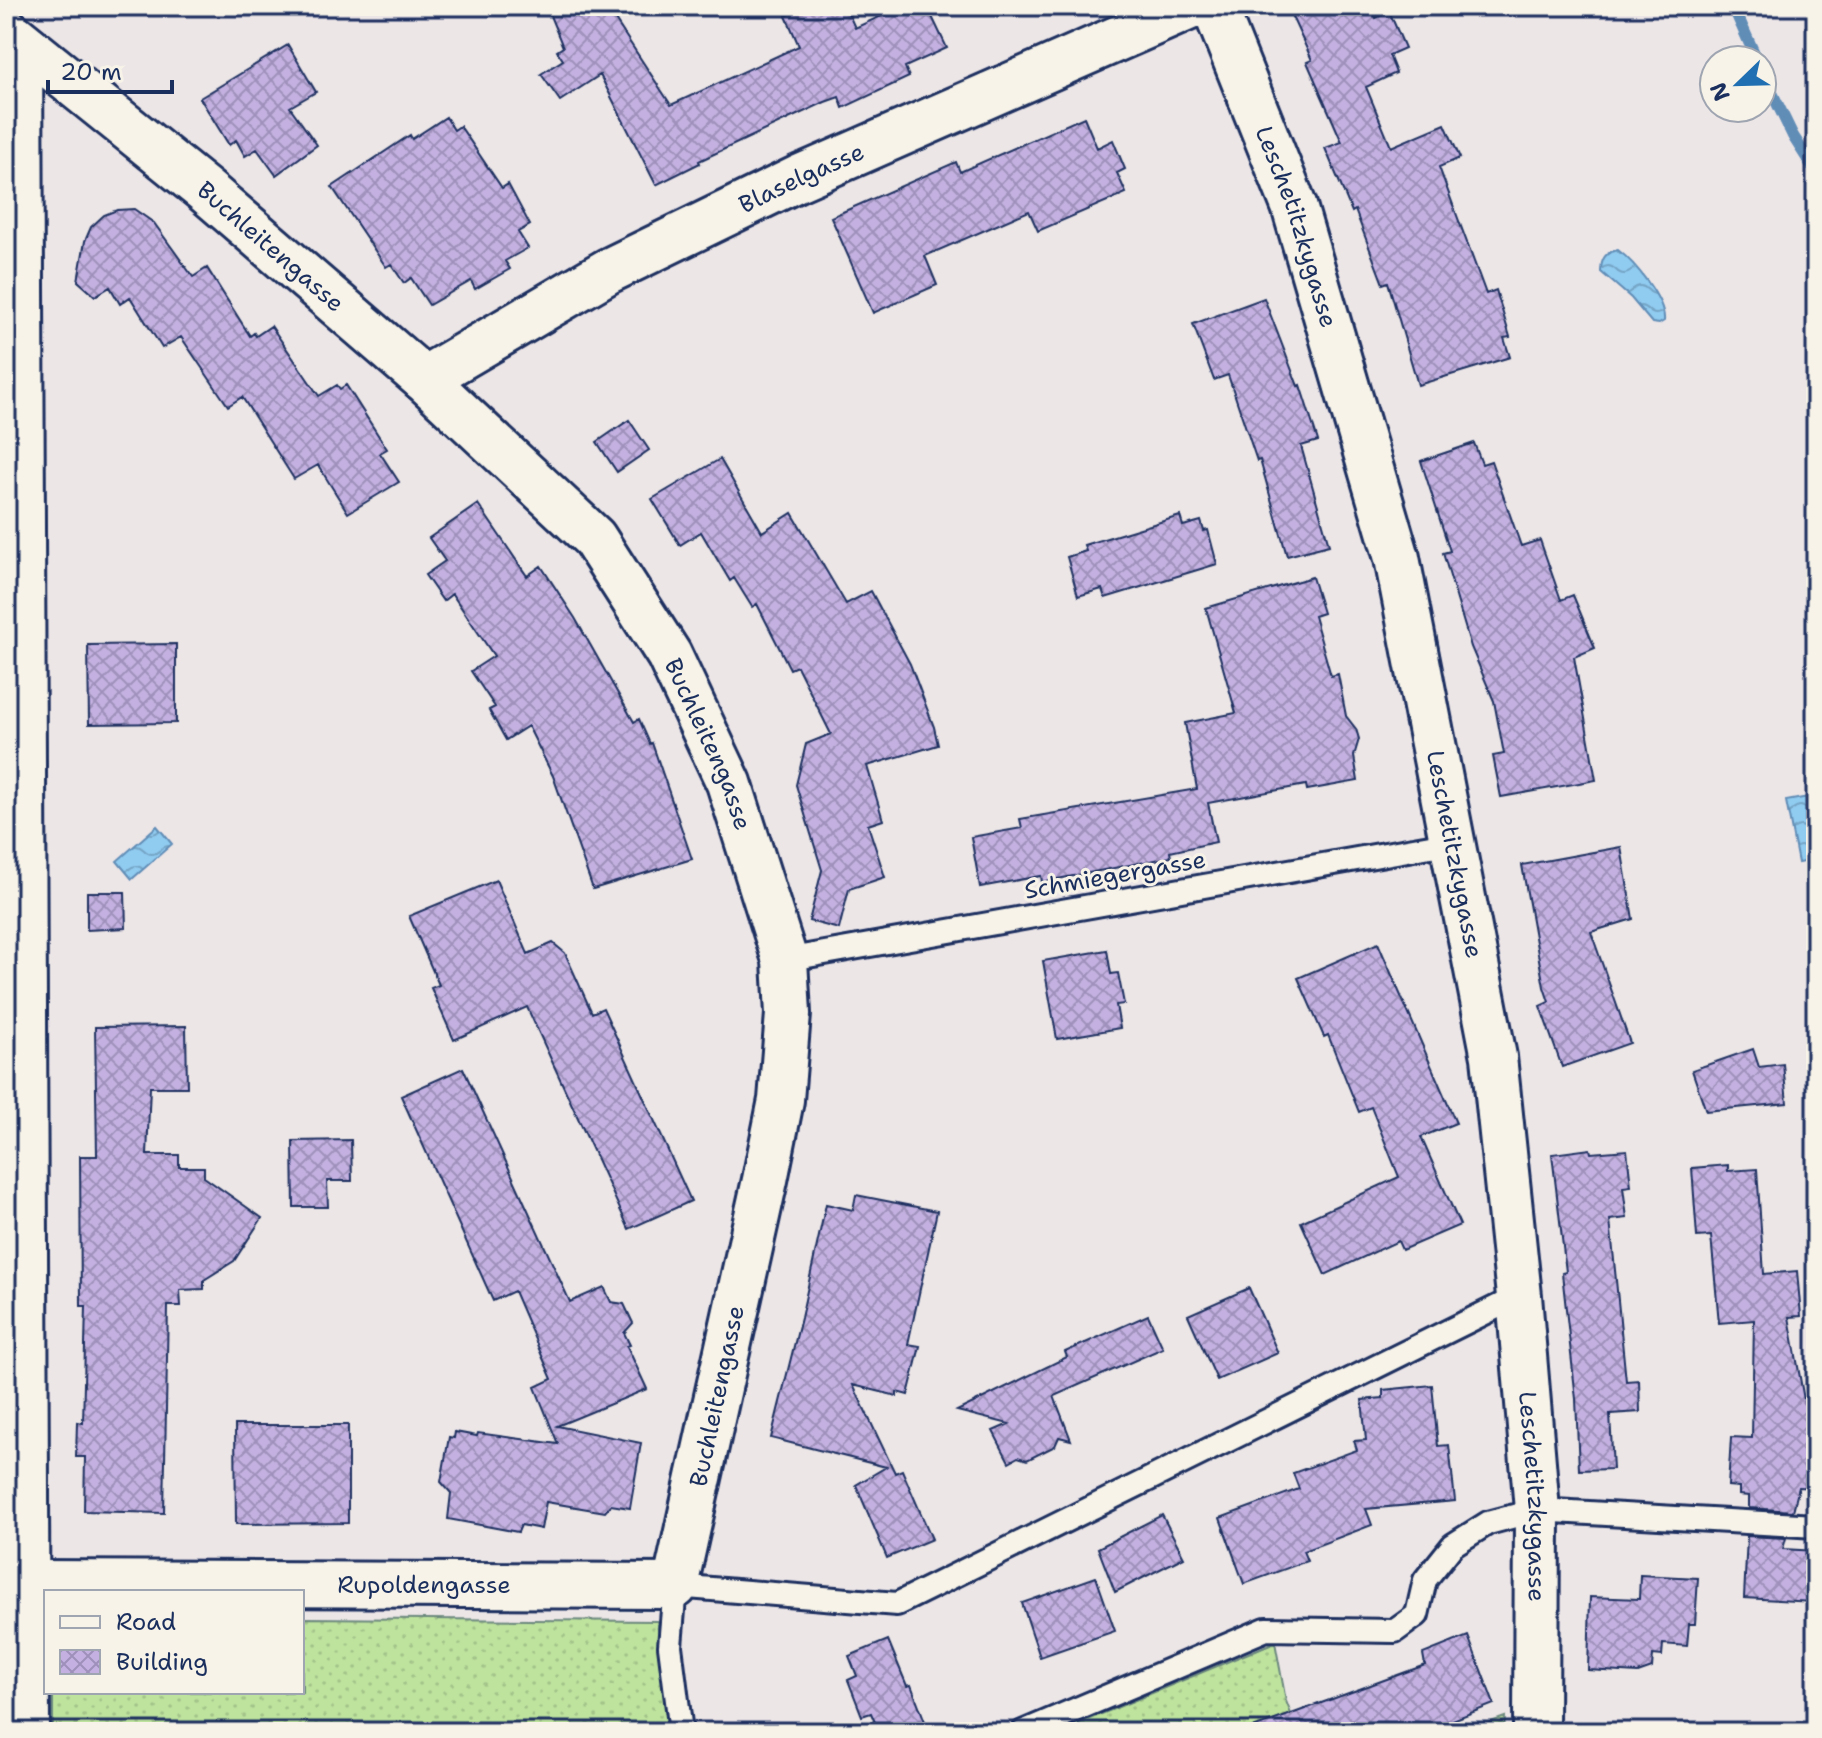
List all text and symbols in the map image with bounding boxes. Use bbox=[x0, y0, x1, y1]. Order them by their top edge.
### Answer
scale bar bbox=[48, 44, 172, 94]
north arrow bbox=[1698, 44, 1778, 124]
text: 20 m bbox=[60, 56, 122, 88]
text: N bbox=[1703, 78, 1737, 105]
street label: Leschetitzkygasse bbox=[1248, 121, 1345, 331]
street label: Blaselgasse bbox=[733, 135, 869, 221]
street label: Buchleitengasse bbox=[190, 174, 351, 319]
street label: Buchleitengasse bbox=[657, 653, 759, 834]
street label: Leschetitzkygasse bbox=[1419, 748, 1490, 961]
street label: Schmiegergasse bbox=[1022, 843, 1208, 907]
street label: Buchleitengasse bbox=[682, 1302, 752, 1490]
street label: Leschetitzkygasse bbox=[1511, 1390, 1553, 1602]
street label: Rupoldengasse bbox=[337, 1569, 511, 1601]
legend bbox=[44, 1590, 304, 1694]
text: Road bbox=[116, 1606, 176, 1638]
text: Building bbox=[116, 1646, 208, 1678]

